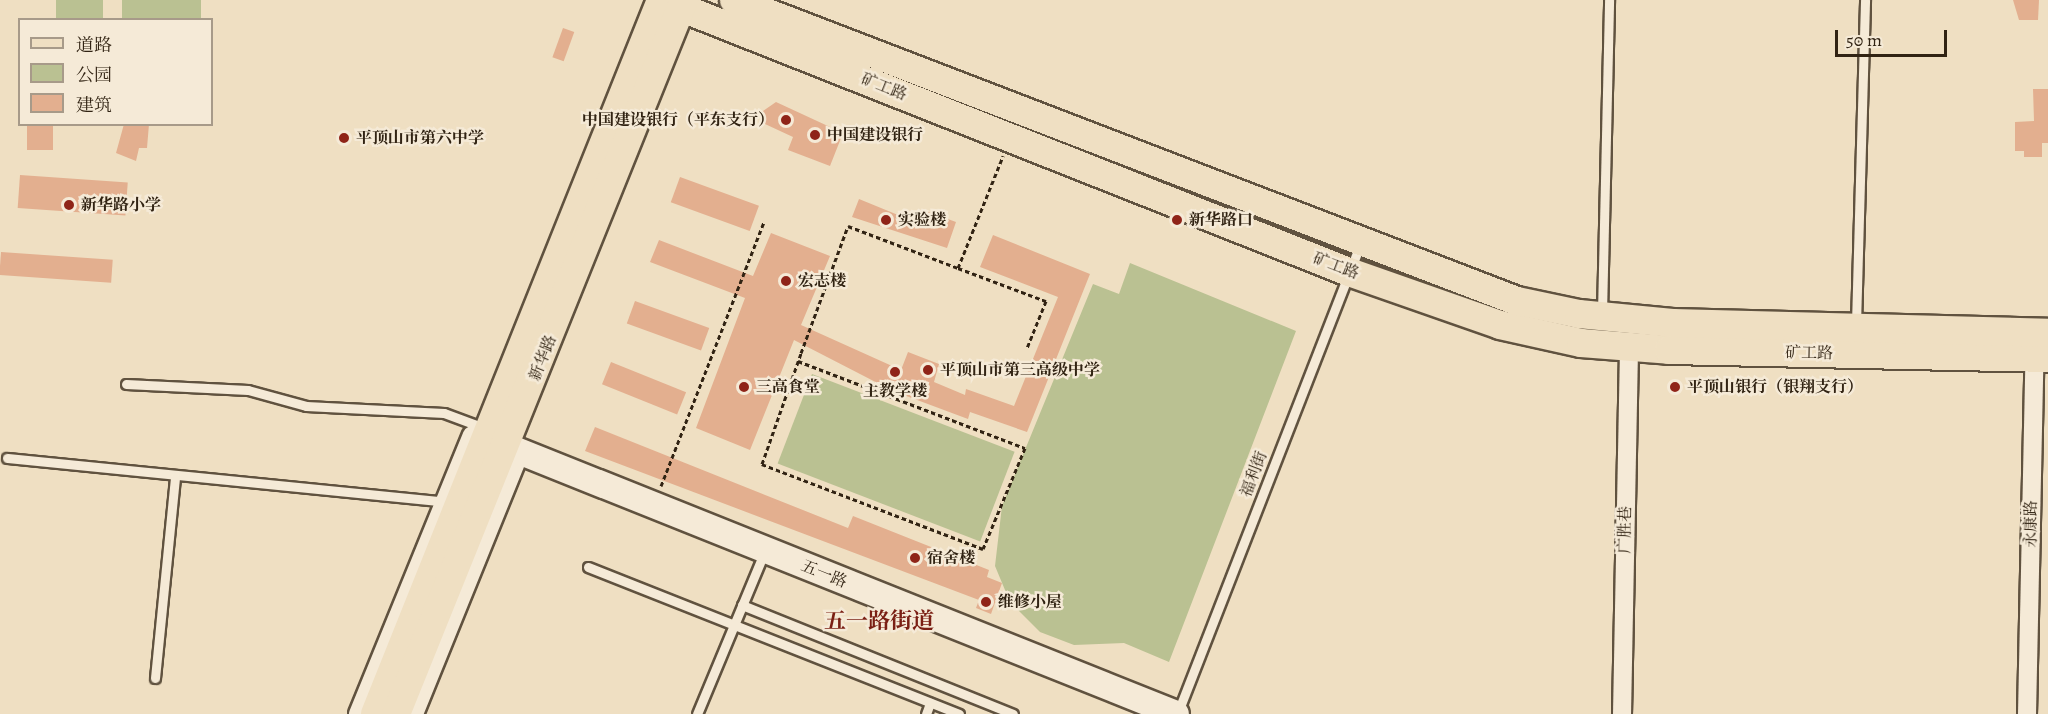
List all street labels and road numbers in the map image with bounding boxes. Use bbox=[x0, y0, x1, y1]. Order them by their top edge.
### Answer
street label: 矿工路 bbox=[858, 69, 910, 105]
street label: 矿工路 bbox=[1310, 248, 1362, 284]
street label: 新华路 bbox=[525, 332, 561, 384]
street label: 矿工路 bbox=[1785, 343, 1833, 363]
street label: 福利街 bbox=[1236, 448, 1272, 500]
street label: 永康路 bbox=[2021, 500, 2041, 548]
street label: 广胜巷 bbox=[1615, 506, 1635, 554]
street label: 五一路 bbox=[798, 556, 850, 592]

